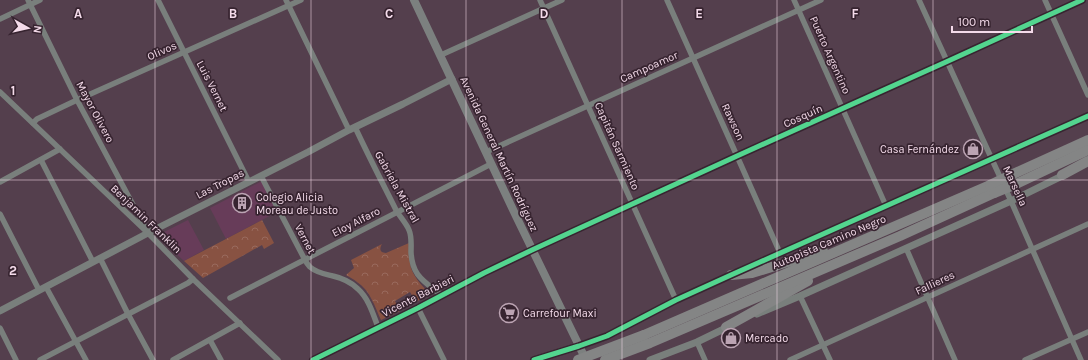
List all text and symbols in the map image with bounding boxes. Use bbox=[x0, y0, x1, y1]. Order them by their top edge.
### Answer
text: A bbox=[74, 6, 82, 21]
text: B bbox=[229, 6, 237, 21]
text: C bbox=[385, 6, 393, 21]
text: D bbox=[540, 6, 549, 21]
text: E bbox=[695, 6, 703, 21]
text: F bbox=[851, 6, 859, 21]
north arrow bbox=[8, 8, 48, 48]
scale bar bbox=[952, 8, 1032, 34]
street label: Puerto Argentino bbox=[807, 14, 853, 96]
text: 100 m bbox=[958, 15, 990, 29]
text: N bbox=[30, 25, 44, 34]
street label: Olivos bbox=[145, 39, 179, 63]
street label: Campoamor bbox=[618, 48, 680, 86]
street label: Luis Vernet bbox=[194, 58, 230, 114]
street label: Avenida General Martín Rodríguez bbox=[457, 75, 541, 233]
street label: Mayor Olivero bbox=[73, 79, 117, 145]
text: 1 bbox=[11, 83, 15, 98]
street label: Capitán Sarmiento bbox=[592, 100, 642, 192]
street label: Rawson bbox=[719, 101, 747, 143]
street label: Cosquín bbox=[781, 102, 825, 130]
shop icon: Casa Fernández bbox=[962, 138, 984, 160]
place label: Casa Fernández bbox=[880, 143, 959, 156]
street label: Gabriela Mistral bbox=[372, 149, 422, 225]
street label: Marsella bbox=[1000, 164, 1030, 208]
street label: Las Tropas bbox=[194, 166, 247, 202]
street label: Benjamin Franklin bbox=[108, 182, 184, 256]
place label: Colegio Alicia Moreau de Justo bbox=[256, 191, 338, 217]
building icon: Colegio Alicia Moreau de Justo bbox=[231, 192, 253, 214]
street label: Eloy Alfaro bbox=[330, 204, 382, 240]
street label: Autopista Camino Negro bbox=[770, 212, 888, 272]
street label: Vernet bbox=[292, 222, 318, 256]
text: 2 bbox=[9, 263, 17, 278]
street label: Fallieres bbox=[913, 268, 957, 298]
street label: Vicente Barbieri bbox=[380, 272, 456, 320]
supermarket icon: Carrefour Maxi bbox=[498, 302, 520, 324]
place label: Carrefour Maxi bbox=[523, 307, 597, 320]
shop icon: Mercado bbox=[720, 327, 742, 349]
place label: Mercado bbox=[745, 332, 788, 345]

